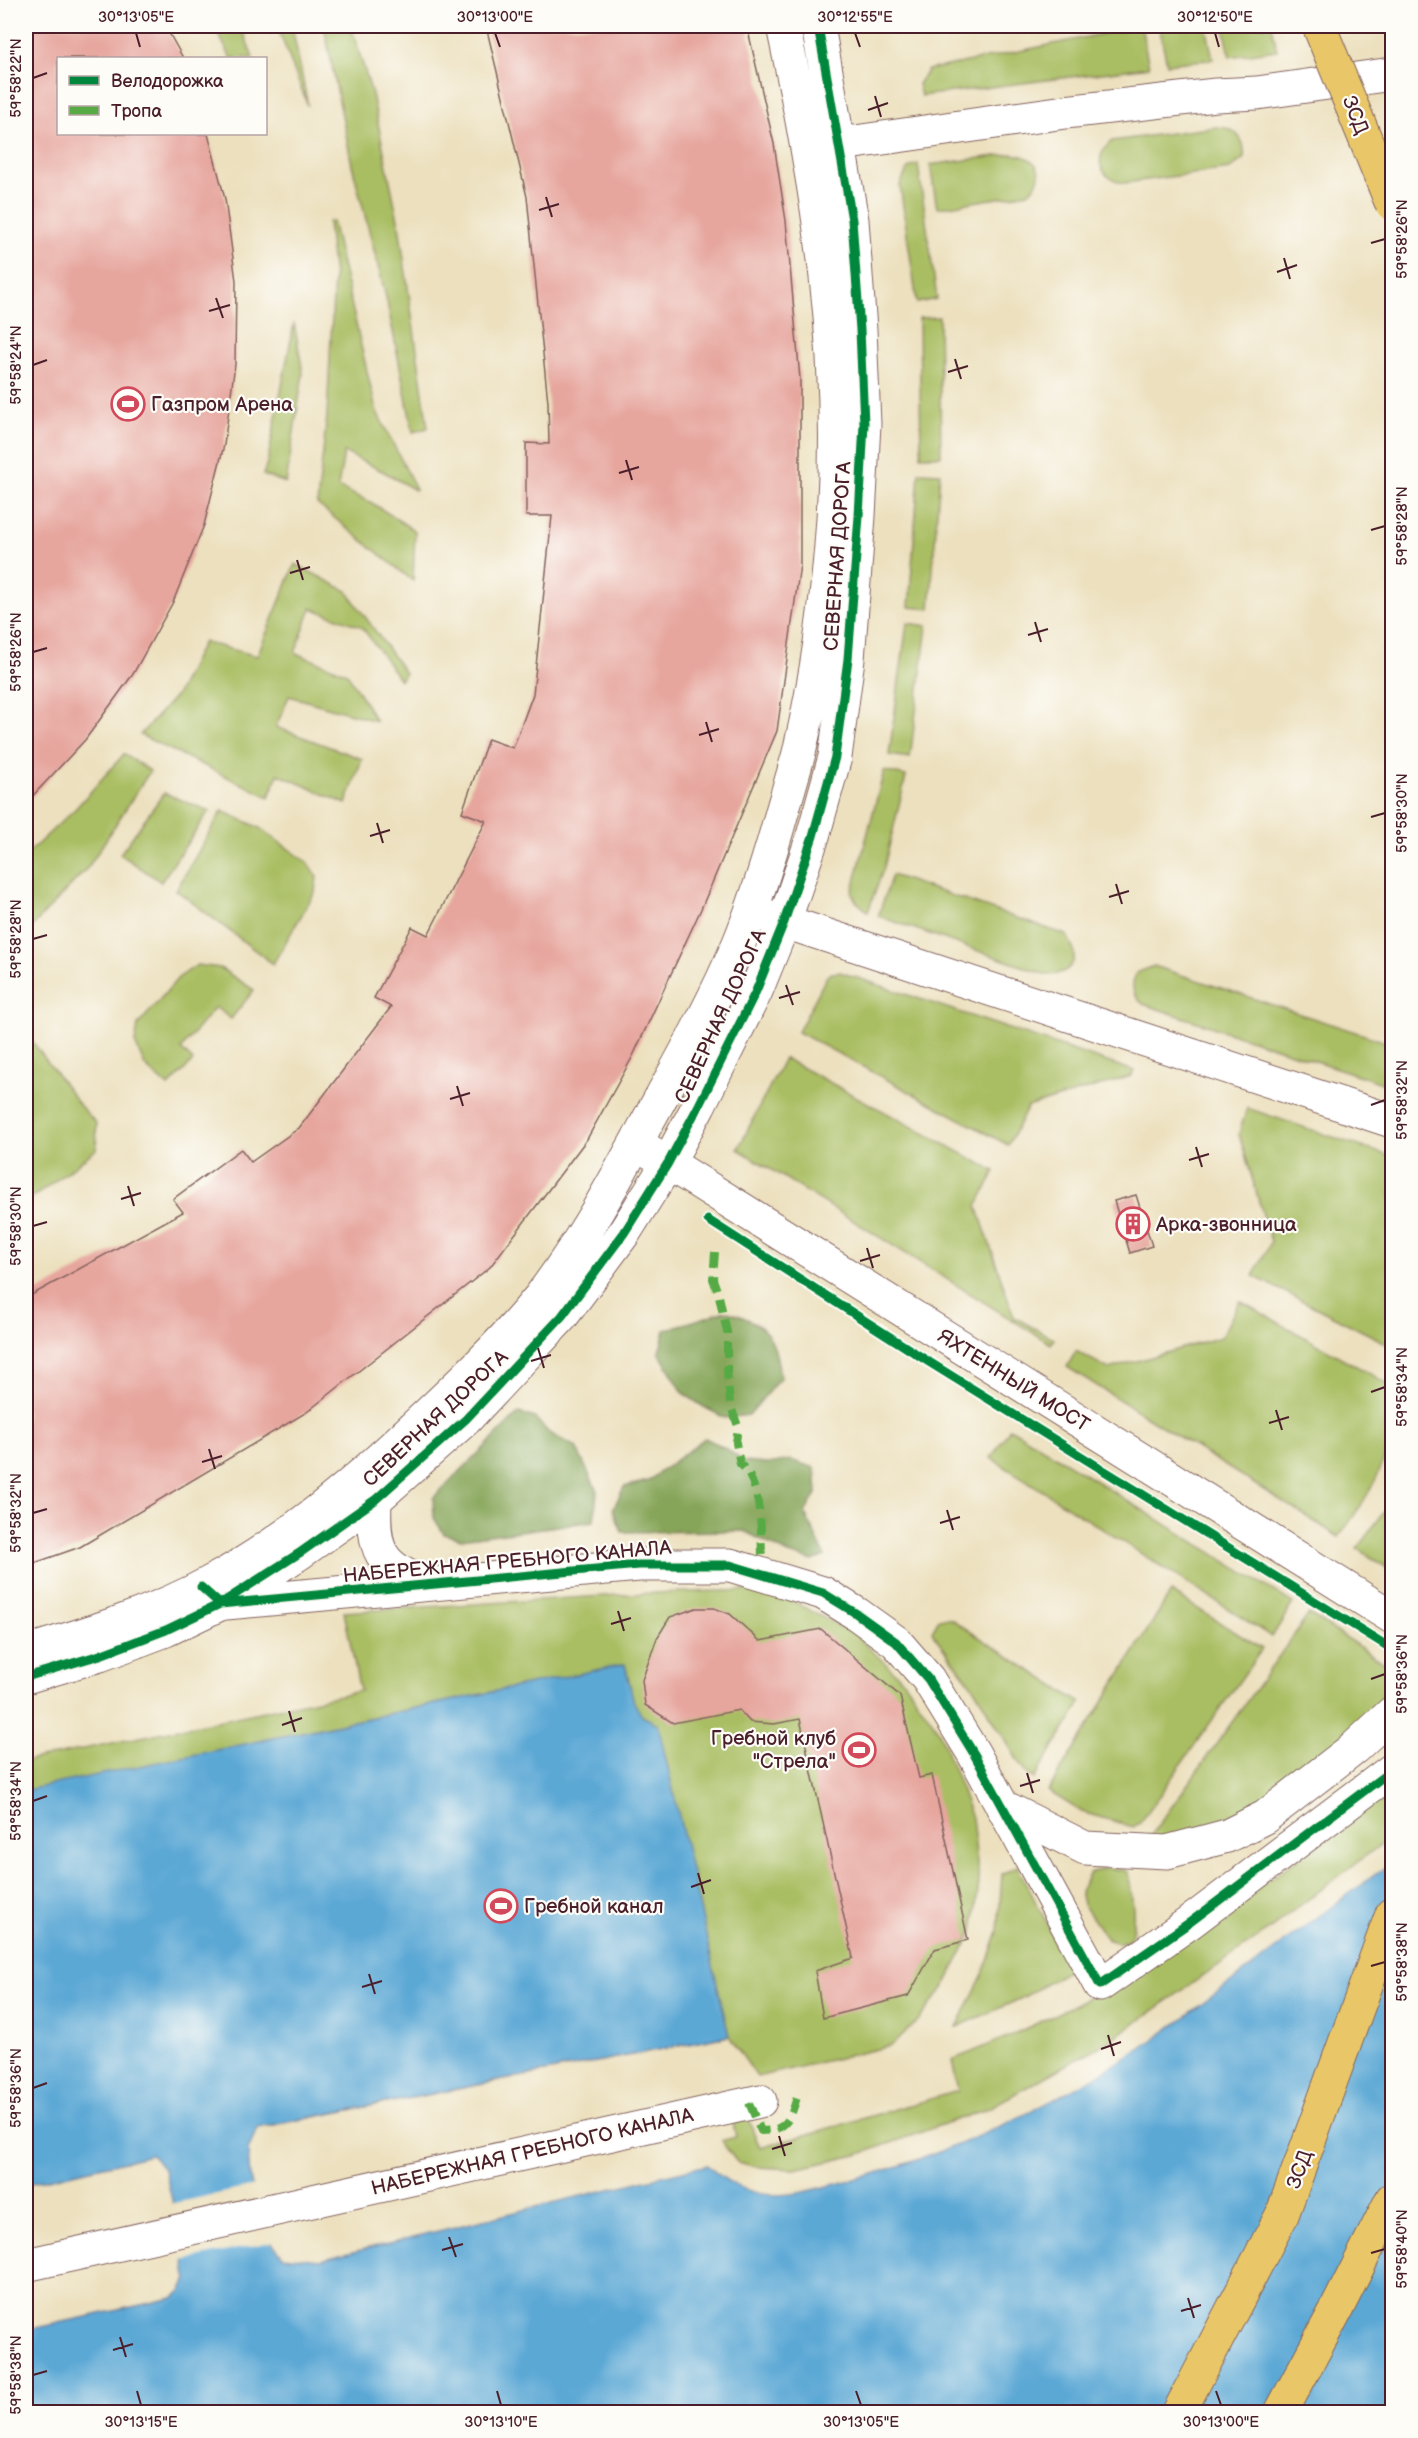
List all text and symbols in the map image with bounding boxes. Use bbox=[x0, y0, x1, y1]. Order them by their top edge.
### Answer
text: 30°13'05"E bbox=[98, 8, 174, 27]
text: 30°13'00"E bbox=[457, 8, 533, 27]
text: 30°12'55"E bbox=[817, 8, 893, 27]
text: 30°12'50"E bbox=[1177, 8, 1253, 27]
text: 59°58'22"N bbox=[7, 38, 26, 118]
legend bbox=[57, 57, 267, 135]
text: Велодорожка bbox=[111, 71, 224, 92]
street label: ЗСД bbox=[1337, 93, 1374, 138]
text: Тропа bbox=[111, 101, 162, 122]
text: 59°58'26"N bbox=[1393, 199, 1412, 279]
text: 59°58'24"N bbox=[7, 325, 26, 405]
sports icon: Газпром Арена bbox=[110, 386, 146, 422]
place label: Газпром Арена bbox=[151, 393, 293, 417]
street label: СЕВЕРНАЯ ДОРОГА bbox=[819, 460, 857, 652]
text: 59°58'28"N bbox=[1393, 486, 1412, 566]
text: 59°58'26"N bbox=[7, 612, 26, 692]
text: 59°58'30"N bbox=[1393, 773, 1412, 853]
text: 59°58'28"N bbox=[7, 899, 26, 979]
street label: СЕВЕРНАЯ ДОРОГА bbox=[670, 925, 772, 1107]
text: 59°58'32"N bbox=[1393, 1060, 1412, 1140]
text: 59°58'30"N bbox=[7, 1186, 26, 1266]
building icon: Арка-звонница bbox=[1115, 1206, 1151, 1242]
place label: Арка-звонница bbox=[1155, 1213, 1297, 1237]
street label: ЯХТЕННЫЙ МОСТ bbox=[933, 1324, 1094, 1438]
street label: СЕВЕРНАЯ ДОРОГА bbox=[358, 1345, 514, 1492]
text: 59°58'34"N bbox=[1393, 1347, 1412, 1427]
text: 59°58'32"N bbox=[7, 1473, 26, 1553]
street label: НАБЕРЕЖНАЯ ГРЕБНОГО КАНАЛА bbox=[342, 1536, 673, 1588]
text: 59°58'36"N bbox=[1393, 1634, 1412, 1714]
place label: Гребной клуб "Стрела" bbox=[711, 1727, 836, 1774]
sports icon: Гребной клуб "Стрела" bbox=[841, 1732, 877, 1768]
text: 59°58'34"N bbox=[7, 1761, 26, 1841]
sports icon: Гребной канал bbox=[483, 1888, 519, 1924]
place label: Гребной канал bbox=[524, 1895, 664, 1919]
text: 59°58'38"N bbox=[1393, 1922, 1412, 2002]
text: 59°58'36"N bbox=[7, 2048, 26, 2128]
street label: НАБЕРЕЖНАЯ ГРЕБНОГО КАНАЛА bbox=[369, 2103, 696, 2201]
street label: ЗСД bbox=[1282, 2147, 1318, 2192]
text: 59°58'40"N bbox=[1393, 2209, 1412, 2289]
text: 59°58'38"N bbox=[7, 2335, 26, 2415]
text: 30°13'15"E bbox=[104, 2413, 178, 2432]
text: 30°13'10"E bbox=[464, 2413, 538, 2432]
text: 30°13'05"E bbox=[823, 2413, 899, 2432]
text: 30°13'00"E bbox=[1183, 2413, 1259, 2432]

